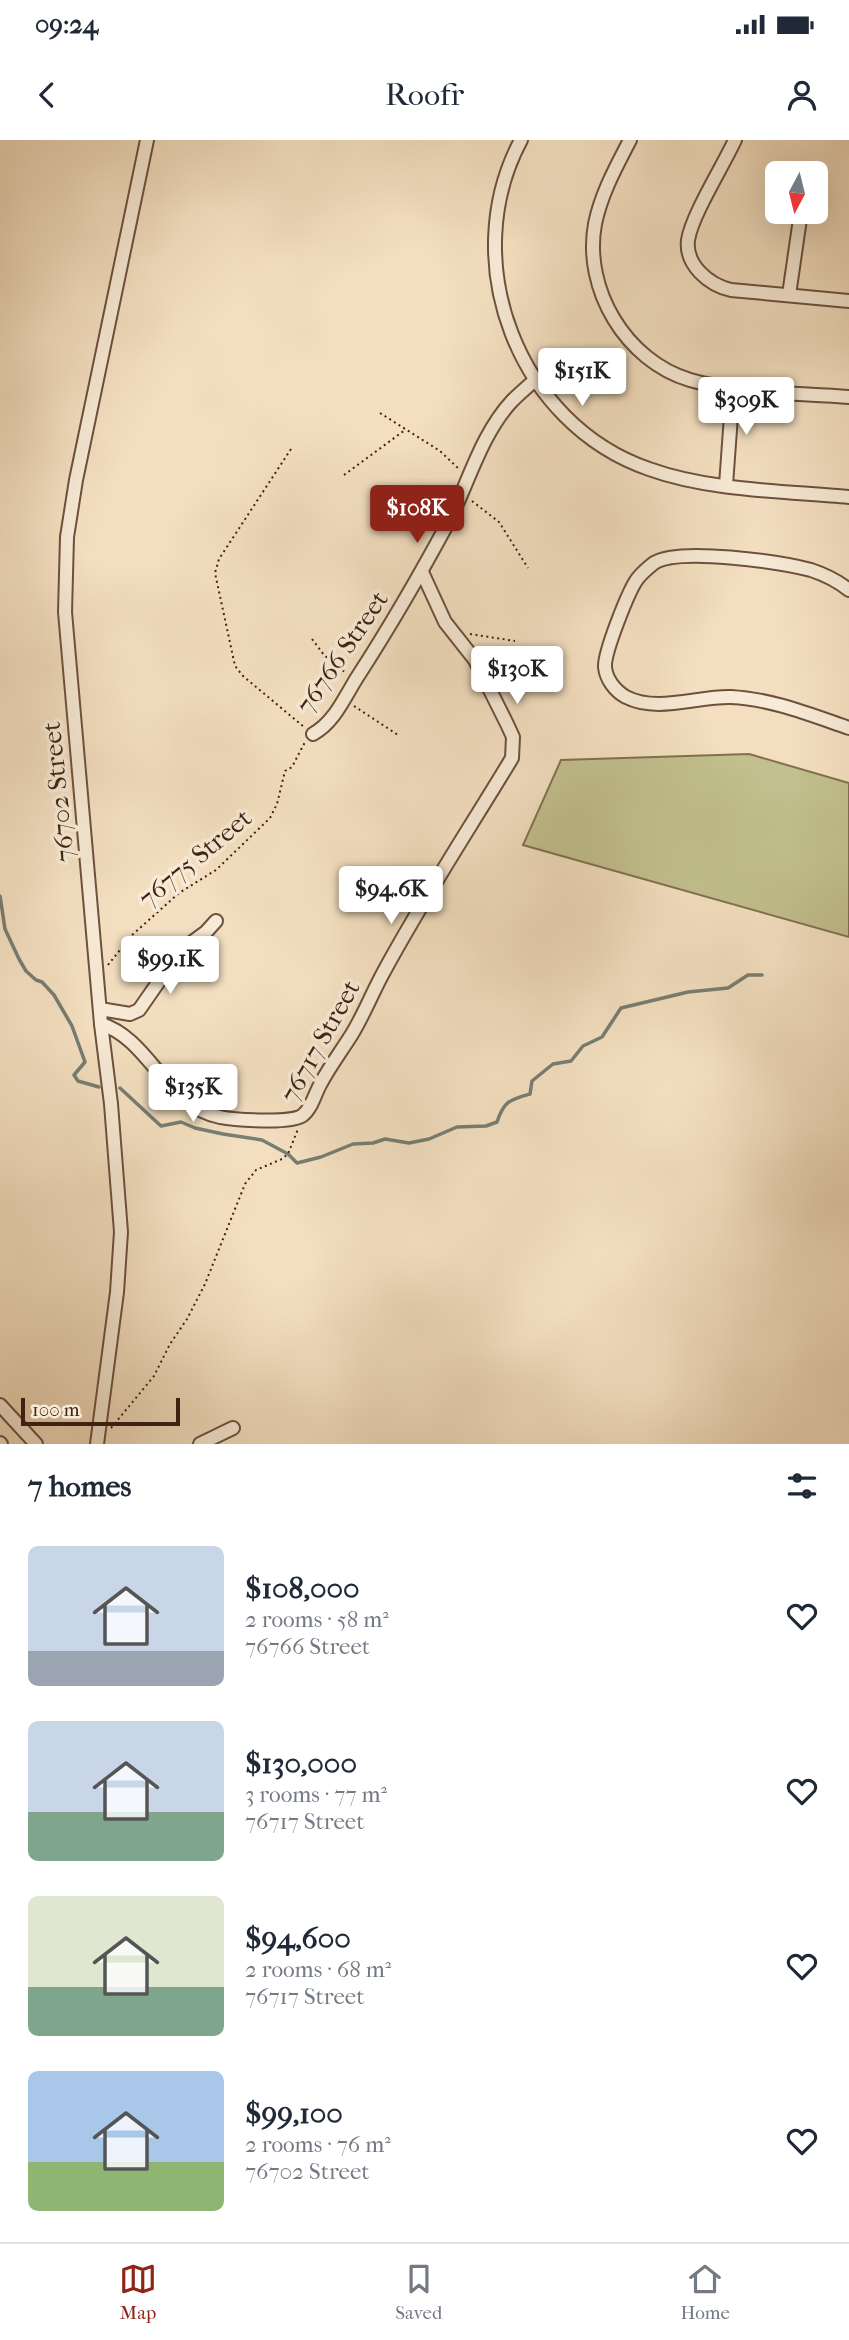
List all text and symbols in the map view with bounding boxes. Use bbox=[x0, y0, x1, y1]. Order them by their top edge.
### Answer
text: 09:24 bbox=[35, 9, 98, 40]
icon: back bbox=[28, 76, 66, 114]
text: Roofr bbox=[385, 76, 464, 113]
icon: person bbox=[783, 76, 821, 114]
north arrow bbox=[765, 161, 828, 224]
map controls bbox=[765, 161, 828, 224]
pin: $151K bbox=[533, 348, 631, 408]
text: $151K bbox=[554, 357, 610, 384]
pin: $309K bbox=[697, 378, 795, 437]
text: $309K bbox=[714, 386, 778, 413]
pin: $108K bbox=[368, 486, 466, 545]
text: $108K bbox=[386, 494, 448, 521]
street label: 76766 Street bbox=[290, 584, 395, 720]
pin: $130K bbox=[468, 646, 566, 706]
text: $130K bbox=[487, 655, 547, 682]
street label: 76702 Street bbox=[36, 720, 81, 864]
street label: 76775 Street bbox=[133, 802, 258, 914]
pin: $94.6K bbox=[334, 866, 448, 926]
text: $94.6K bbox=[355, 875, 427, 902]
pin: $99.1K bbox=[113, 936, 227, 996]
text: $99.1K bbox=[137, 945, 203, 972]
street label: 76717 Street bbox=[274, 974, 367, 1108]
pin: $135K bbox=[144, 1065, 242, 1124]
text: $135K bbox=[165, 1073, 221, 1100]
scale bar bbox=[21, 1395, 180, 1427]
text: 100 m bbox=[32, 1399, 80, 1421]
icon: filters bbox=[783, 1467, 821, 1505]
text: 7 homes bbox=[28, 1469, 131, 1504]
text: $108,000 bbox=[245, 1571, 360, 1606]
icon: home bbox=[84, 1574, 168, 1658]
icon: heart bbox=[783, 1597, 821, 1635]
text: 2 rooms · 58 m² bbox=[245, 1606, 389, 1633]
text: 76766 Street bbox=[245, 1633, 370, 1660]
text: $130,000 bbox=[245, 1746, 357, 1781]
icon: home bbox=[84, 1749, 168, 1833]
icon: heart bbox=[783, 1772, 821, 1810]
text: 3 rooms · 77 m² bbox=[245, 1781, 387, 1808]
text: 76717 Street bbox=[245, 1808, 364, 1835]
text: $94,600 bbox=[245, 1921, 351, 1956]
icon: home bbox=[84, 1924, 168, 2008]
icon: heart bbox=[783, 1947, 821, 1985]
text: 2 rooms · 68 m² bbox=[245, 1956, 391, 1983]
text: 76717 Street bbox=[245, 1983, 364, 2010]
text: $99,100 bbox=[245, 2096, 343, 2131]
icon: home bbox=[84, 2099, 168, 2183]
icon: heart bbox=[783, 2122, 821, 2160]
text: 2 rooms · 76 m² bbox=[245, 2131, 391, 2158]
text: 76702 Street bbox=[245, 2158, 370, 2185]
tab: Map bbox=[119, 2260, 157, 2324]
tab: Saved bbox=[395, 2260, 442, 2324]
tab: Home bbox=[680, 2260, 730, 2324]

